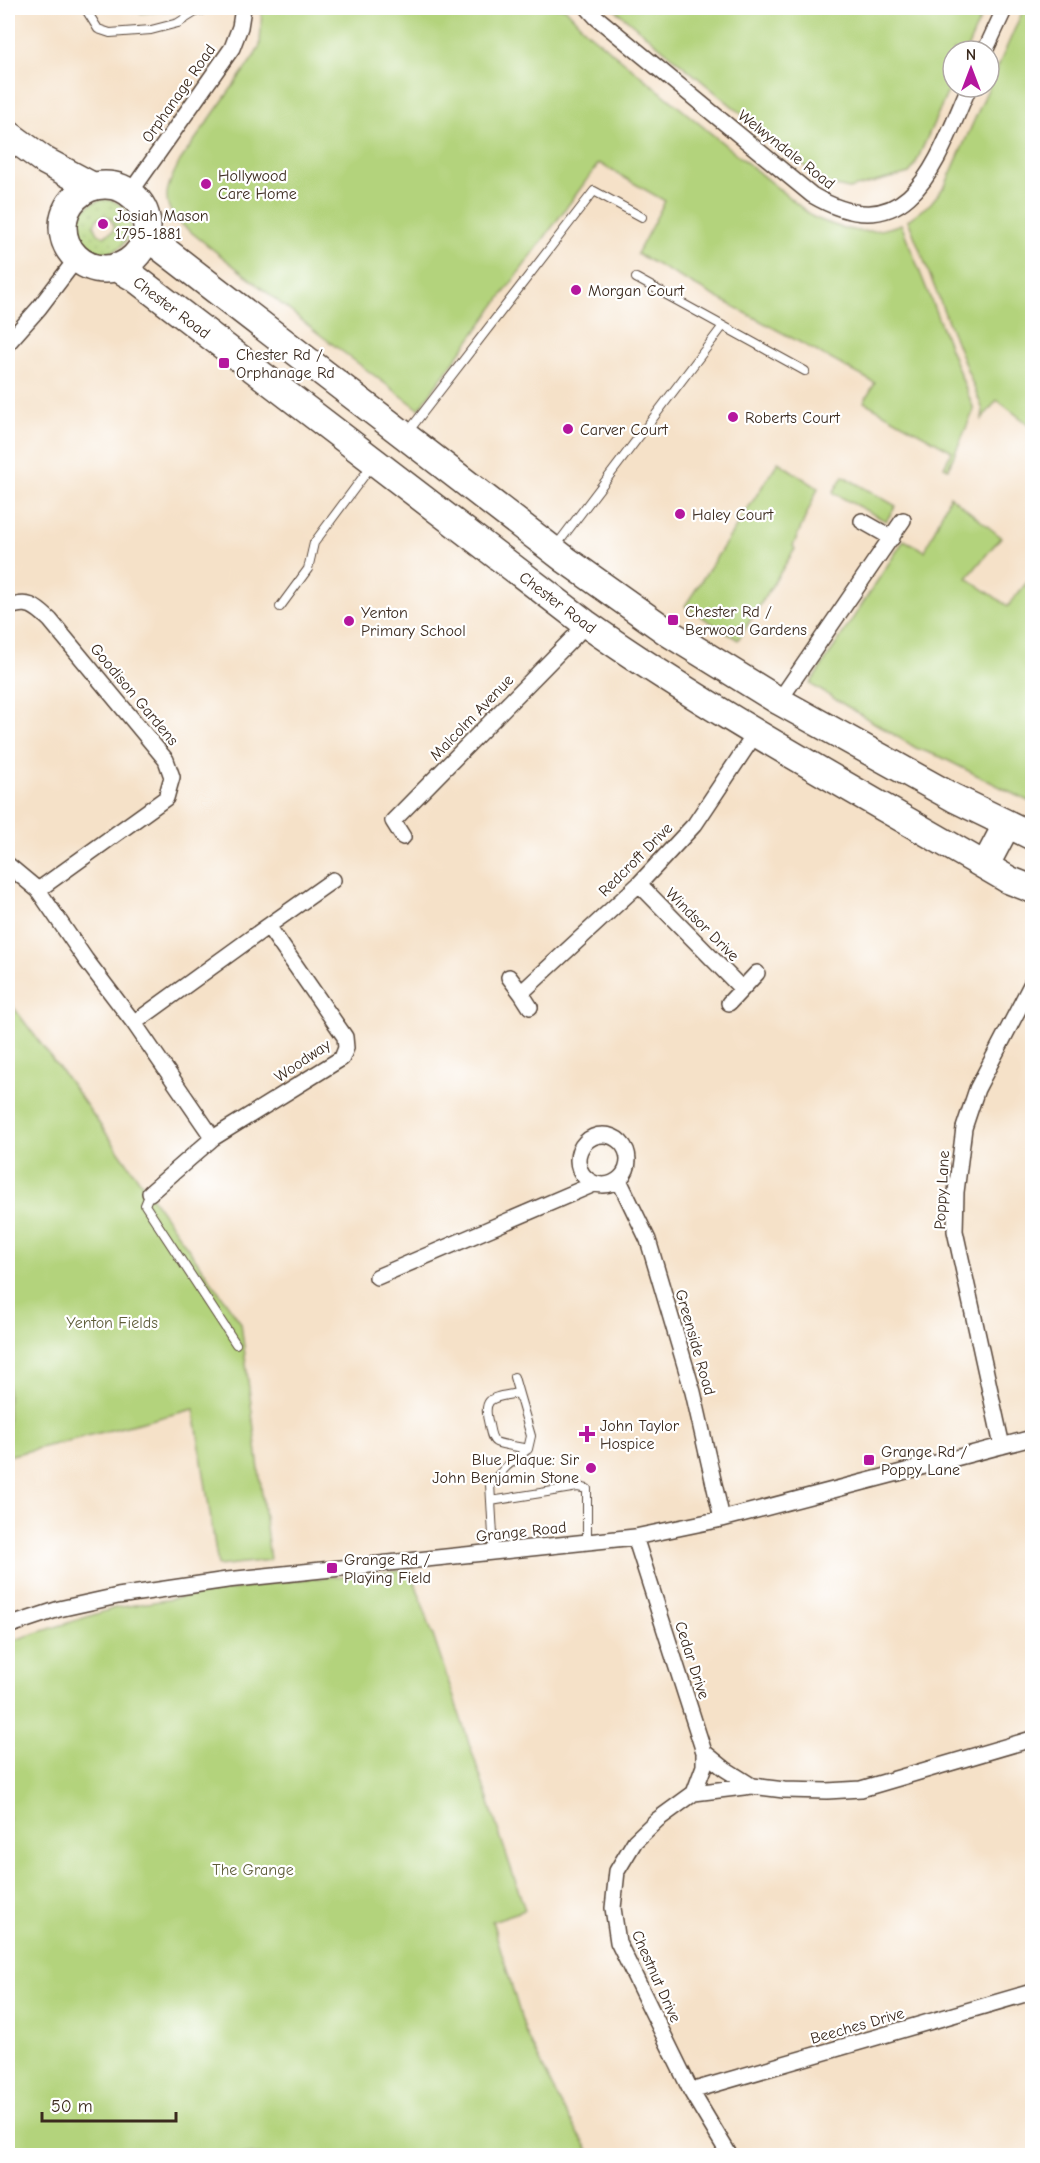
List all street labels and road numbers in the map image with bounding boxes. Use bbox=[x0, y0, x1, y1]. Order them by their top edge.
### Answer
street label: Orphanage Road bbox=[138, 41, 219, 146]
street label: Welwyndale Road bbox=[734, 106, 838, 193]
street label: Chester Road bbox=[129, 273, 213, 343]
street label: Chester Road bbox=[515, 568, 599, 638]
street label: Goodison Gardens bbox=[86, 640, 182, 749]
street label: Malcolm Avenue bbox=[426, 671, 517, 764]
street label: Redcroft Drive bbox=[595, 819, 676, 900]
street label: Windsor Drive bbox=[662, 884, 743, 965]
street label: Woodway bbox=[271, 1035, 335, 1086]
street label: Poppy Lane bbox=[931, 1150, 953, 1230]
street label: Greenside Road bbox=[671, 1287, 719, 1397]
street label: Grange Road bbox=[475, 1518, 567, 1546]
street label: Cedar Drive bbox=[671, 1619, 713, 1701]
street label: Chestnut Drive bbox=[628, 1928, 684, 2025]
street label: Beeches Drive bbox=[808, 2004, 906, 2048]

